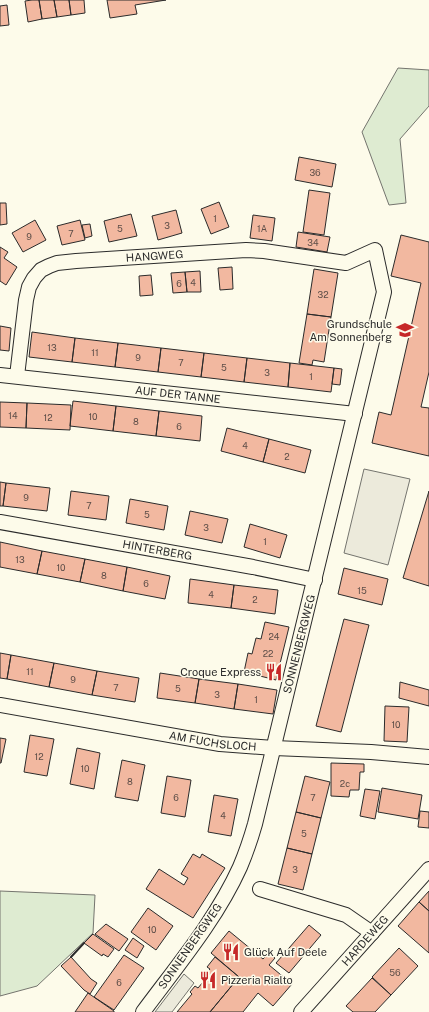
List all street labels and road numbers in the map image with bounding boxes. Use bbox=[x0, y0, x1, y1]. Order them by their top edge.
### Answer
street label: HANGWEG bbox=[125, 248, 184, 264]
street label: AUF DER TANNE bbox=[135, 384, 221, 405]
street label: HINTERBERG bbox=[122, 538, 193, 562]
street label: SONNENBERGWEG bbox=[281, 593, 317, 695]
street label: AM FUCHSLOCH bbox=[168, 729, 257, 753]
street label: SONNENBERGWEG bbox=[156, 901, 224, 991]
street label: HARDEWEG bbox=[339, 913, 391, 968]

